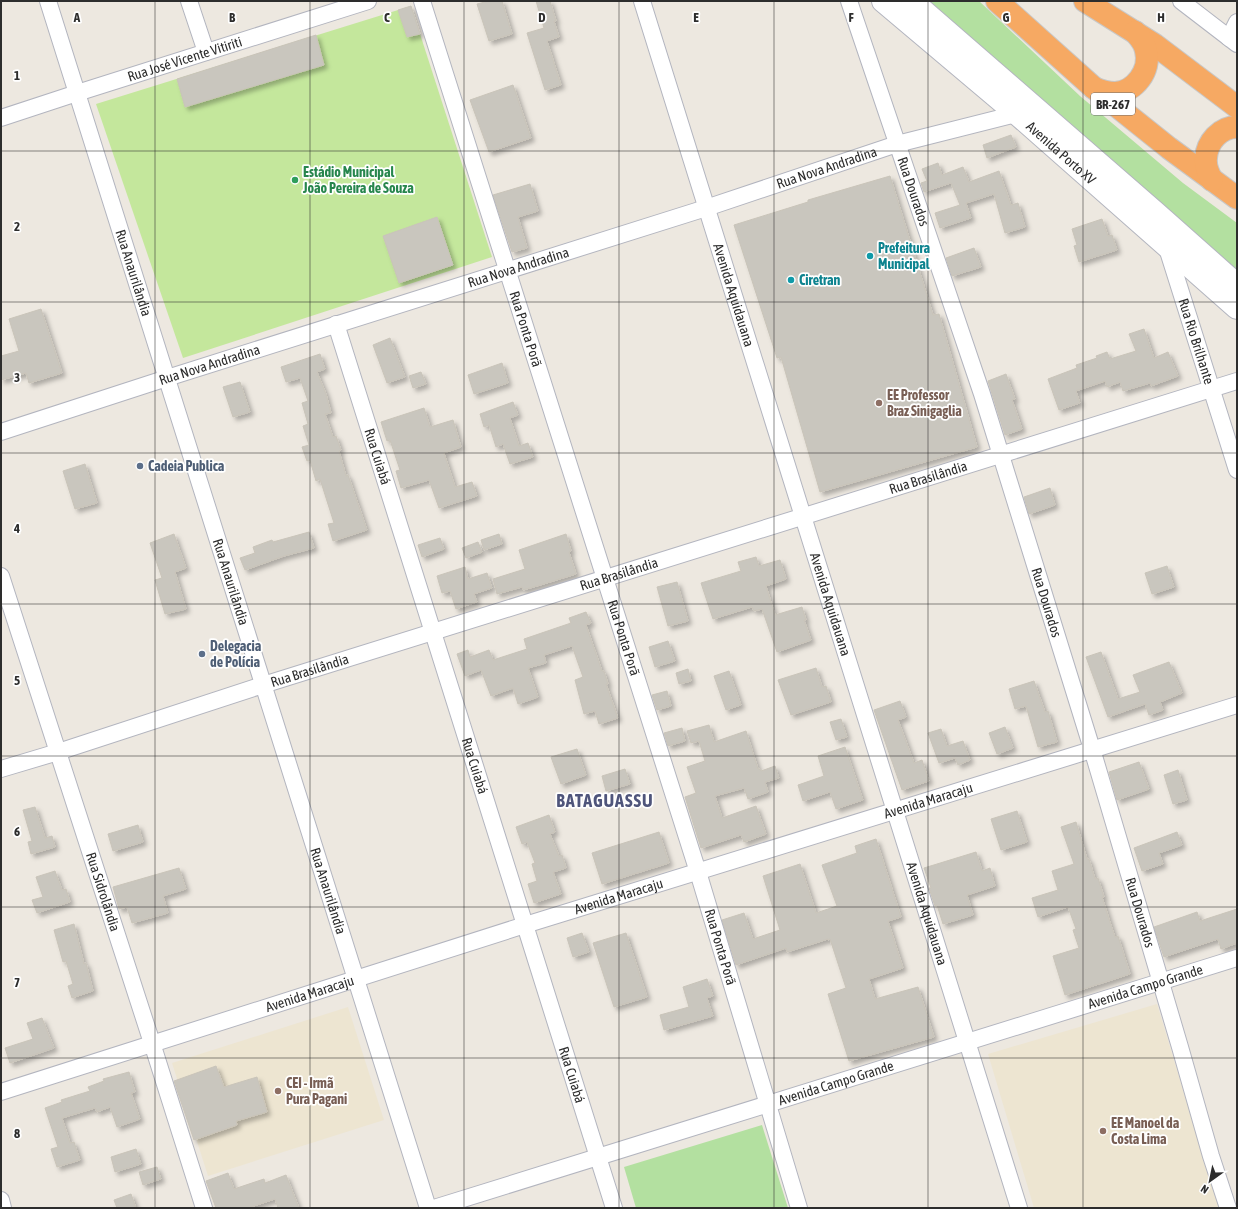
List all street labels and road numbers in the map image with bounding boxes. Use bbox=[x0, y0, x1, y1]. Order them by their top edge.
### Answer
street label: Rua José Vicente Vitiriti bbox=[125, 33, 244, 85]
road number: BR-267 bbox=[1091, 93, 1135, 115]
street label: Avenida Porto XV bbox=[1023, 118, 1099, 188]
street label: Rua Nova Andradina bbox=[774, 143, 879, 192]
street label: Rua Dourados bbox=[894, 155, 933, 228]
street label: Rua Anaurilândia bbox=[112, 228, 155, 318]
street label: Avenida Aquidauana bbox=[710, 241, 757, 349]
street label: Rua Nova Andradina bbox=[466, 244, 571, 291]
street label: Rua Ponta Porã bbox=[506, 289, 545, 369]
street label: Rua Rio Brilhante bbox=[1175, 296, 1217, 386]
street label: Rua Nova Andradina bbox=[157, 341, 262, 388]
street label: Rua Cuiabá bbox=[361, 426, 394, 487]
street label: Rua Brasilândia bbox=[887, 458, 969, 497]
street label: Rua Anaurilândia bbox=[210, 537, 252, 627]
street label: Avenida Aquidauana bbox=[807, 551, 854, 658]
street label: Rua Brasilândia bbox=[578, 554, 660, 594]
street label: Rua Dourados bbox=[1028, 566, 1065, 639]
street label: Rua Ponta Porã bbox=[604, 598, 643, 678]
street label: Rua Brasilândia bbox=[269, 651, 351, 690]
street label: Rua Cuiabá bbox=[459, 736, 491, 796]
street label: Avenida Maracaju bbox=[882, 779, 975, 822]
street label: Rua Anaurilândia bbox=[307, 846, 349, 936]
street label: Rua Sidrolândia bbox=[83, 850, 123, 933]
street label: Avenida Aquidauana bbox=[903, 860, 951, 967]
street label: Avenida Maracaju bbox=[572, 875, 665, 917]
street label: Rua Dourados bbox=[1122, 876, 1158, 949]
street label: Rua Ponta Porã bbox=[702, 907, 740, 987]
street label: Avenida Campo Grande bbox=[1086, 961, 1205, 1012]
street label: Avenida Maracaju bbox=[263, 972, 356, 1015]
street label: Rua Cuiabá bbox=[556, 1045, 588, 1105]
street label: Avenida Campo Grande bbox=[776, 1057, 895, 1108]

